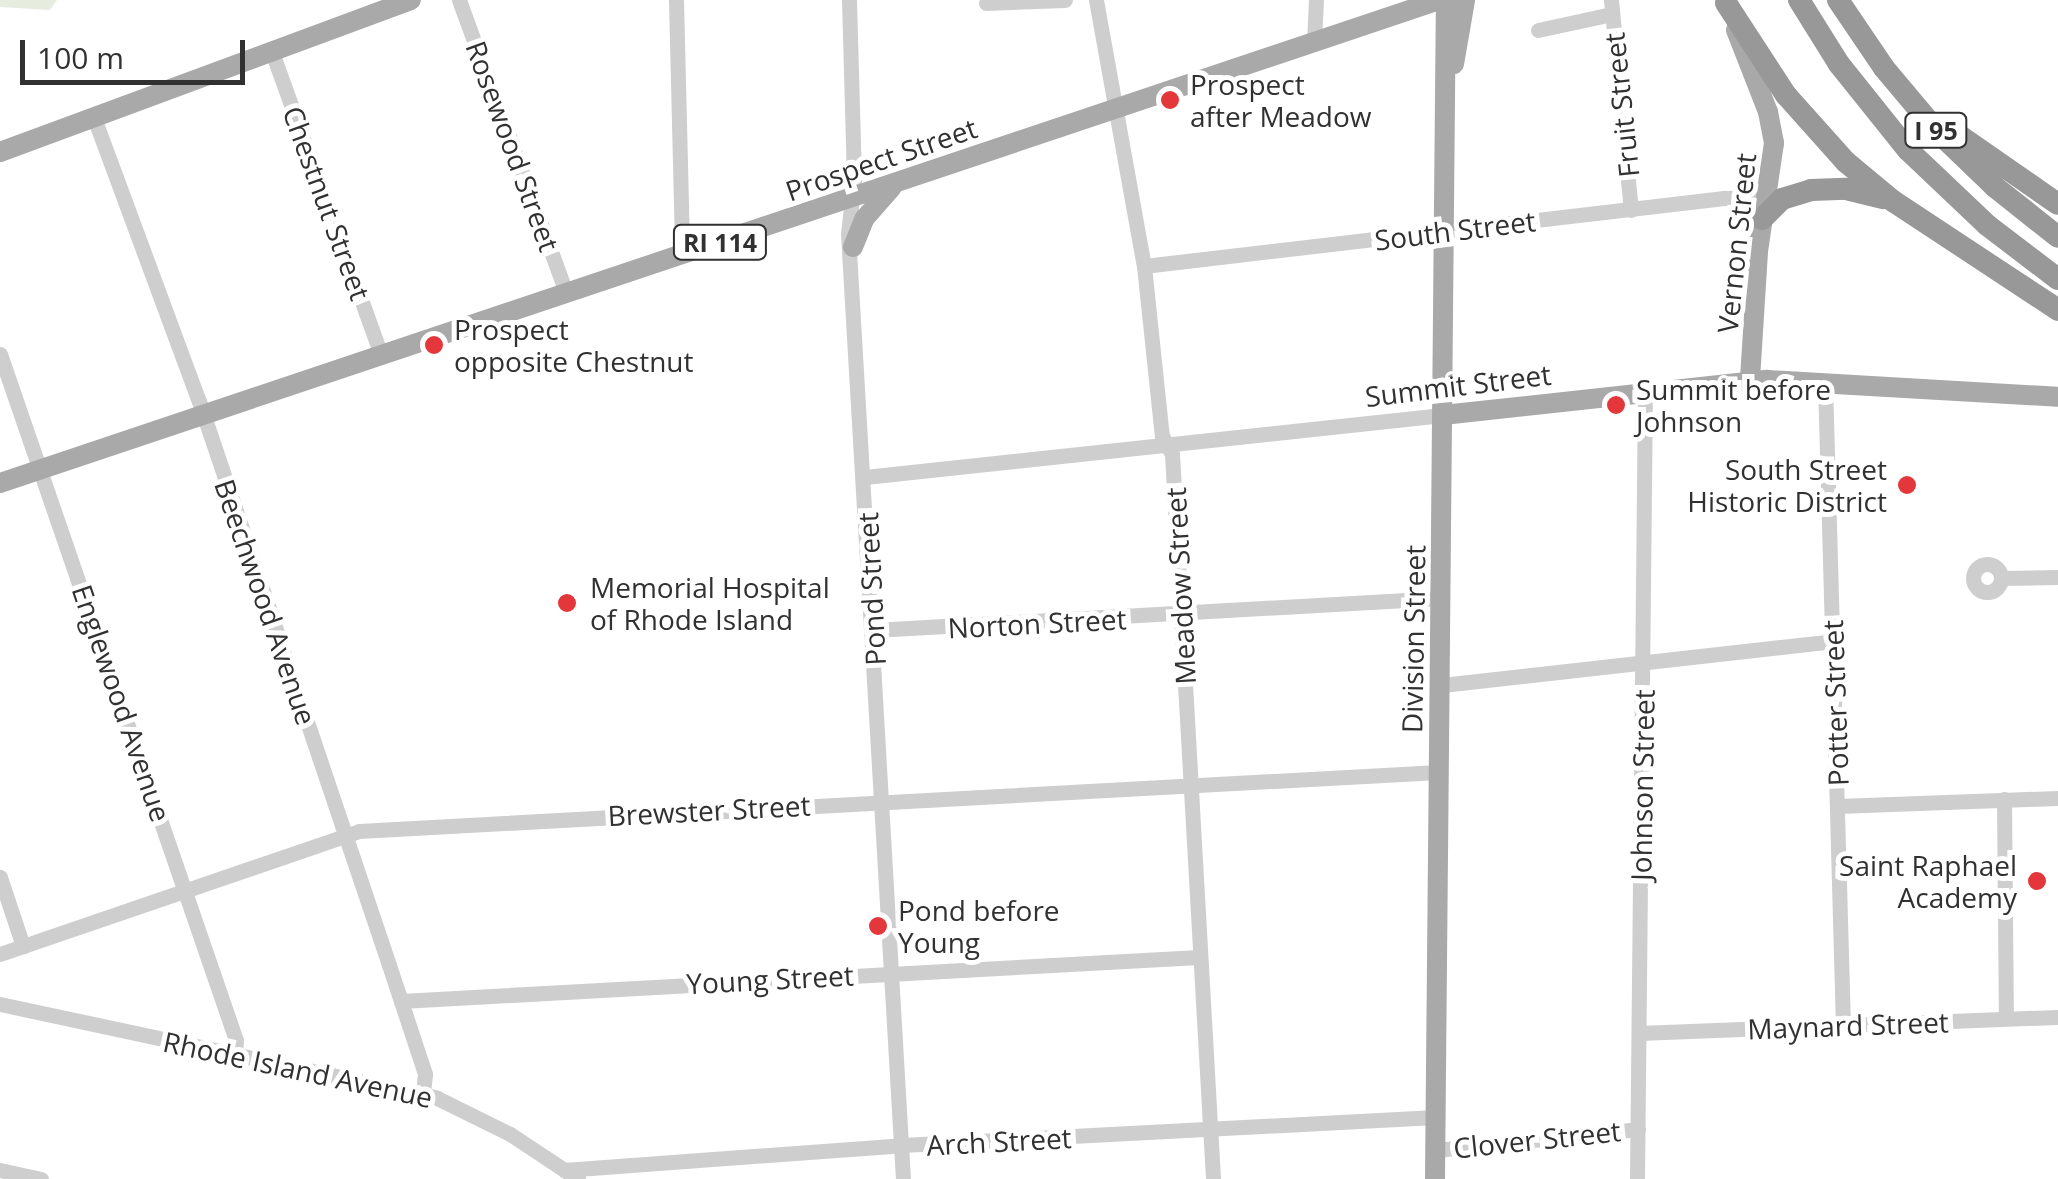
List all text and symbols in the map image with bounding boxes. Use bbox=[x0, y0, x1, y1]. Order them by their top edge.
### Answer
scale bar bbox=[25, 20, 250, 82]
street label: Fruit Street bbox=[1597, 31, 1645, 179]
street label: Rosewood Street bbox=[459, 36, 567, 256]
text: 100 m bbox=[37, 37, 124, 78]
place label: Prospect after Meadow bbox=[1190, 67, 1372, 133]
marker: Prospect after Meadow bbox=[1159, 89, 1181, 111]
street label: Chestnut Street bbox=[276, 102, 378, 304]
road number: I 95 bbox=[1904, 110, 1968, 150]
street label: Prospect Street bbox=[781, 111, 981, 207]
street label: Vernon Street bbox=[1710, 151, 1762, 335]
street label: South Street bbox=[1373, 203, 1537, 257]
road number: RI 114 bbox=[672, 222, 768, 262]
place label: Prospect opposite Chestnut bbox=[454, 312, 694, 378]
marker: Prospect opposite Chestnut bbox=[423, 334, 445, 356]
street label: Summit Street bbox=[1363, 357, 1553, 413]
place label: Summit before Johnson bbox=[1636, 372, 1831, 438]
marker: Summit before Johnson bbox=[1605, 394, 1627, 416]
place label: South Street Historic District bbox=[1687, 452, 1887, 518]
marker: South Street Historic District bbox=[1896, 474, 1918, 496]
street label: Beechwood Avenue bbox=[208, 475, 324, 729]
street label: Meadow Street bbox=[1158, 486, 1202, 686]
street label: Pond Street bbox=[850, 511, 892, 667]
street label: Division Street bbox=[1395, 545, 1431, 733]
place label: Memorial Hospital of Rhode Island bbox=[590, 570, 830, 636]
street label: Englewood Avenue bbox=[66, 580, 178, 826]
marker: Memorial Hospital of Rhode Island bbox=[554, 590, 580, 616]
street label: Norton Street bbox=[947, 602, 1127, 644]
street label: Potter Street bbox=[1815, 619, 1855, 787]
street label: Johnson Street bbox=[1624, 689, 1660, 881]
street label: Brewster Street bbox=[607, 788, 811, 832]
place label: Saint Raphael Academy bbox=[1839, 848, 2017, 914]
marker: Saint Raphael Academy bbox=[2026, 870, 2048, 892]
place label: Pond before Young bbox=[898, 893, 1060, 959]
marker: Pond before Young bbox=[867, 915, 889, 937]
street label: Young Street bbox=[685, 958, 855, 1000]
street label: Maynard Street bbox=[1747, 1005, 1949, 1045]
street label: Rhode Island Avenue bbox=[160, 1024, 436, 1114]
street label: Clover Street bbox=[1452, 1114, 1622, 1164]
street label: Arch Street bbox=[926, 1120, 1072, 1162]

